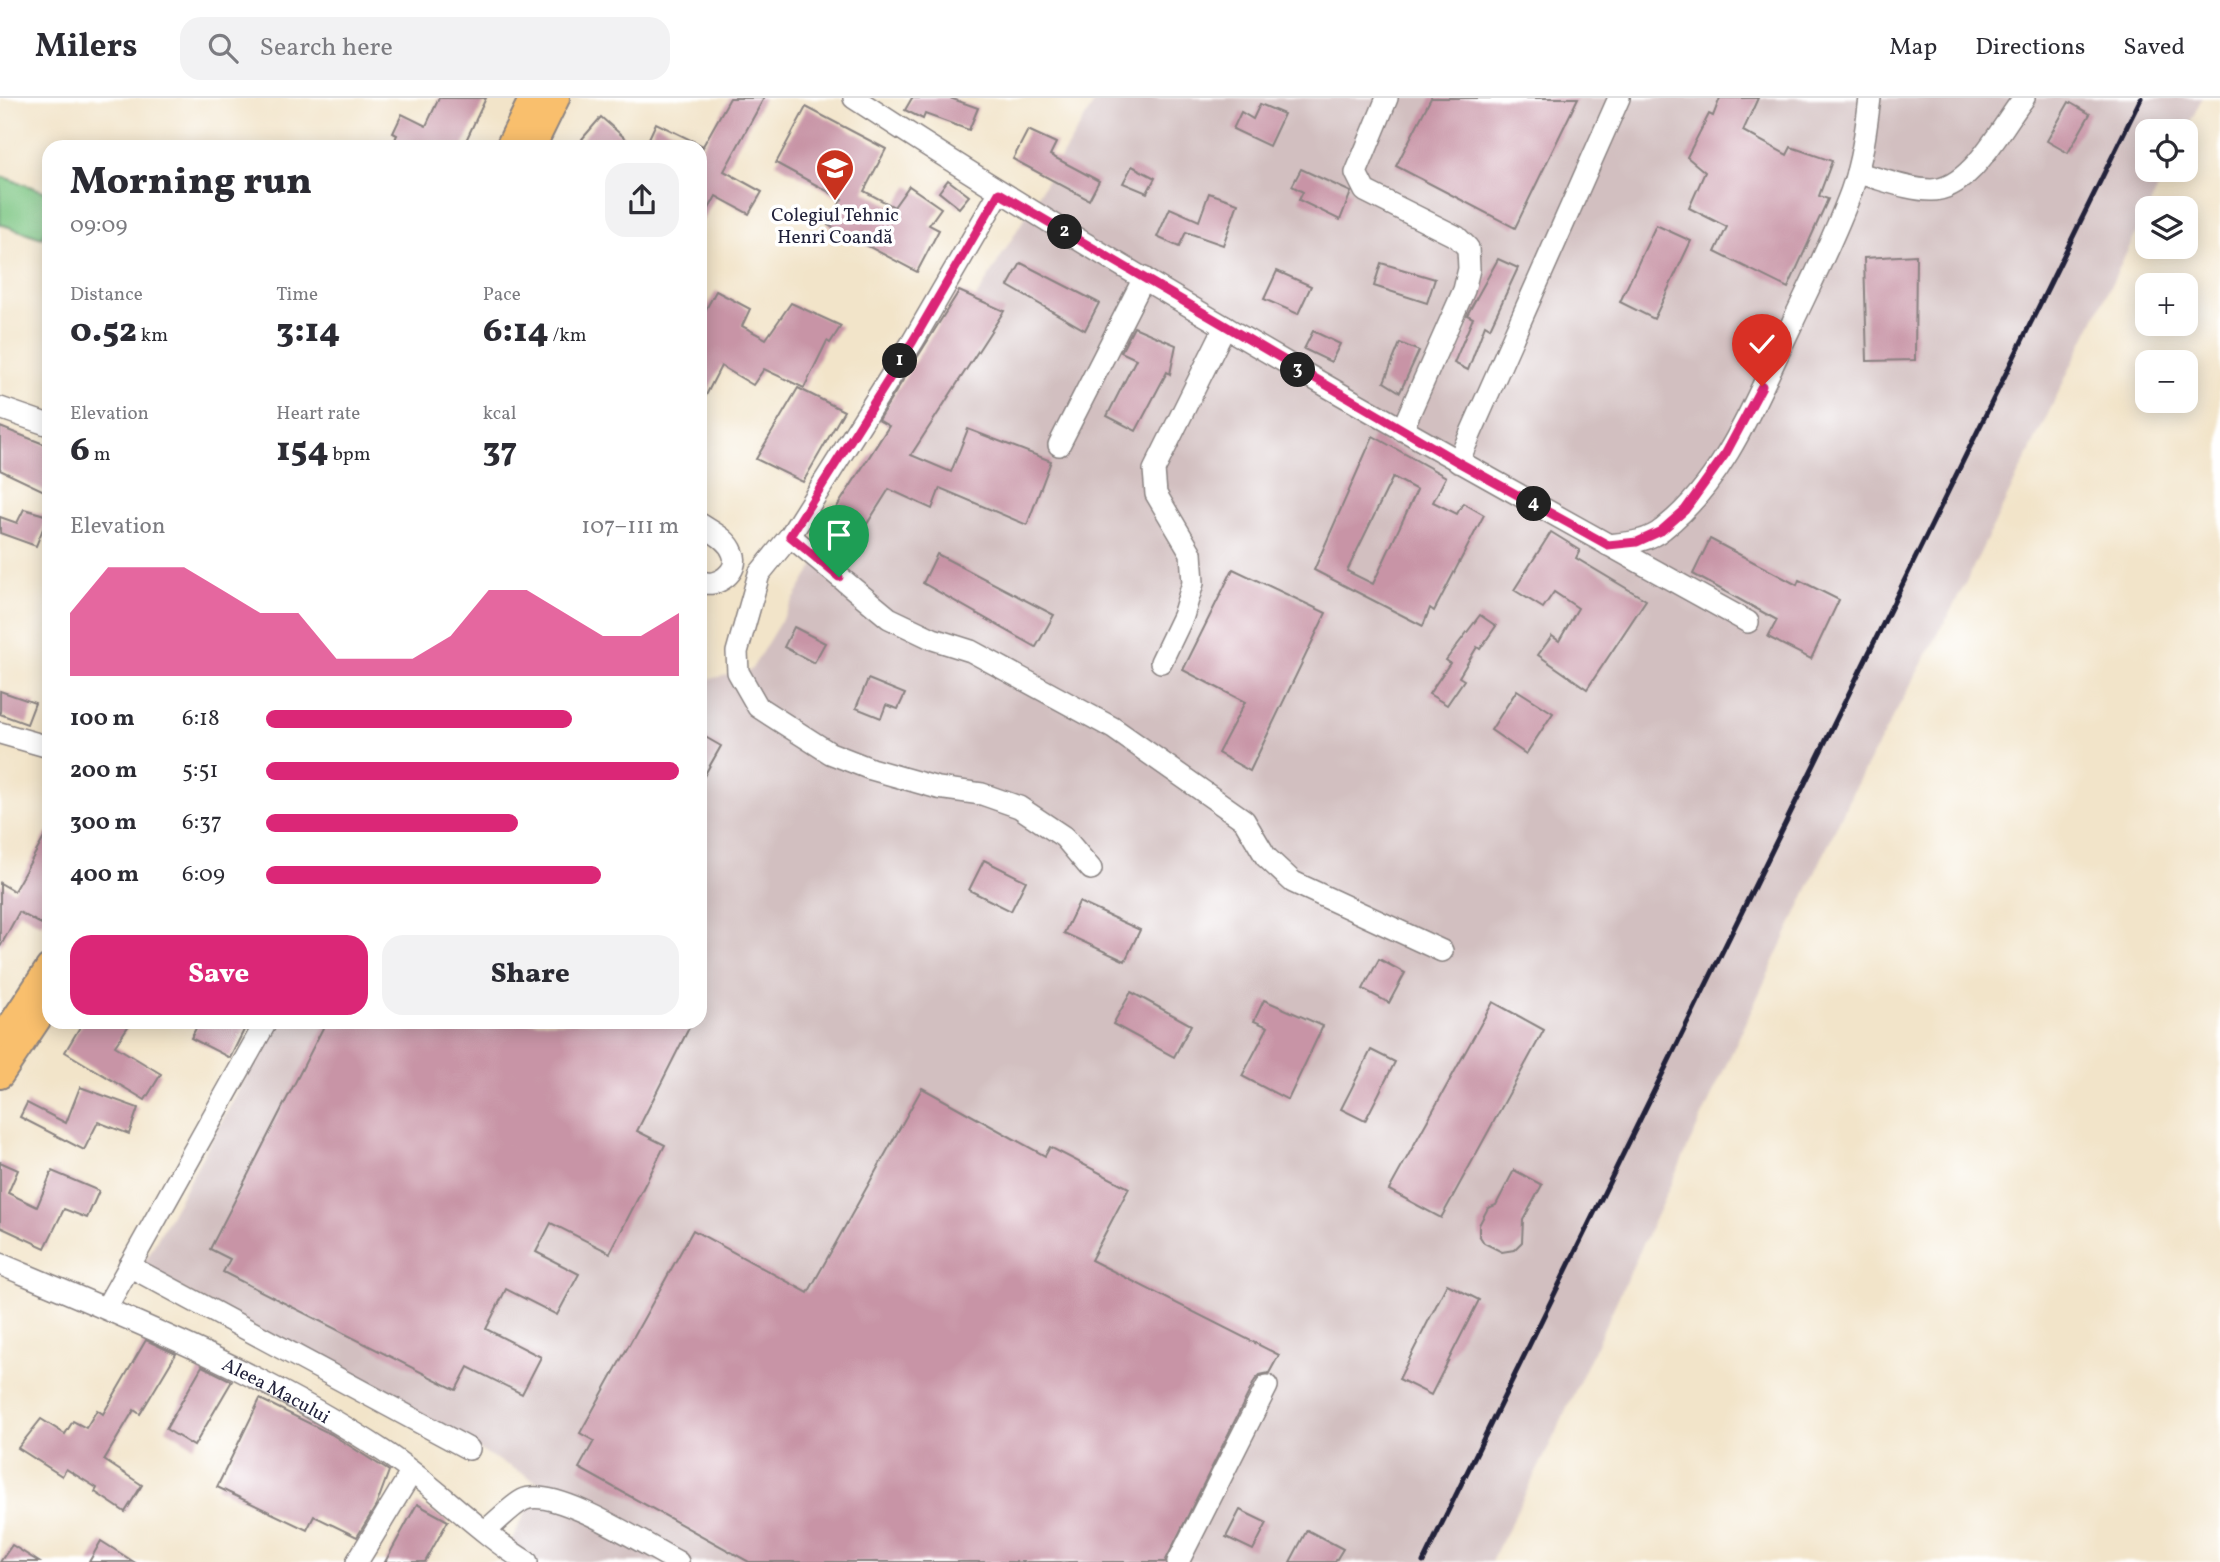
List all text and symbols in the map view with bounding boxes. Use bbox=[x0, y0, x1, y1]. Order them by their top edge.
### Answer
search box bbox=[180, 17, 670, 80]
text: Milers bbox=[35, 25, 138, 71]
icon: search bbox=[204, 29, 242, 67]
text: Search here bbox=[260, 30, 393, 66]
text: Map bbox=[1889, 31, 1937, 65]
text: Directions bbox=[1975, 31, 2085, 65]
text: Saved bbox=[2123, 31, 2185, 65]
map controls bbox=[2135, 119, 2198, 413]
button: locate bbox=[2135, 119, 2198, 182]
school or university icon: Colegiul Tehnic Henri Coandă bbox=[814, 147, 856, 202]
text: Morning run bbox=[70, 157, 312, 210]
button: share bbox=[605, 163, 679, 237]
button: layers bbox=[2135, 196, 2198, 259]
place label: Colegiul Tehnic Henri Coandă bbox=[771, 203, 899, 251]
text: 09:09 bbox=[70, 210, 127, 242]
pin: 2 bbox=[1048, 214, 1082, 250]
text: 2 bbox=[1060, 218, 1069, 244]
button: + bbox=[2135, 273, 2198, 336]
text: Distance bbox=[70, 282, 143, 308]
text: Time bbox=[276, 282, 318, 308]
text: Pace bbox=[483, 282, 521, 308]
text: 0.52 bbox=[70, 308, 137, 356]
text: 3:14 bbox=[276, 308, 340, 356]
text: 6:14 bbox=[483, 308, 549, 356]
pin bbox=[1732, 314, 1792, 386]
text: km bbox=[137, 323, 168, 349]
text: /km bbox=[549, 323, 587, 349]
icon: check bbox=[1743, 325, 1781, 363]
pin: 1 bbox=[883, 344, 918, 378]
text: 1 bbox=[896, 347, 903, 373]
button: − bbox=[2135, 350, 2198, 413]
pin: 3 bbox=[1280, 352, 1316, 388]
text: 3 bbox=[1293, 356, 1302, 382]
text: Elevation bbox=[70, 401, 149, 427]
text: Heart rate bbox=[276, 401, 360, 427]
text: kcal bbox=[483, 401, 516, 427]
text: 6 bbox=[70, 427, 90, 475]
text: 154 bbox=[276, 427, 329, 475]
text: 37 bbox=[483, 427, 517, 475]
text: m bbox=[90, 442, 110, 468]
text: bpm bbox=[329, 442, 371, 468]
pin: 4 bbox=[1516, 486, 1552, 522]
text: 4 bbox=[1528, 490, 1539, 516]
pin bbox=[809, 505, 869, 577]
text: Elevation bbox=[70, 511, 166, 543]
text: 107–111 m bbox=[581, 511, 679, 543]
icon: arrive bbox=[820, 516, 858, 554]
text: 100 m bbox=[70, 703, 135, 735]
text: 6:18 bbox=[182, 703, 220, 735]
text: 200 m bbox=[70, 755, 137, 787]
text: 5:51 bbox=[182, 755, 218, 787]
text: 300 m bbox=[70, 807, 137, 839]
text: 6:37 bbox=[182, 807, 222, 839]
text: 400 m bbox=[70, 859, 139, 891]
text: 6:09 bbox=[182, 859, 225, 891]
button: Save bbox=[70, 935, 368, 1015]
button: Share bbox=[382, 935, 679, 1015]
street label: Aleea Macului bbox=[217, 1352, 335, 1431]

